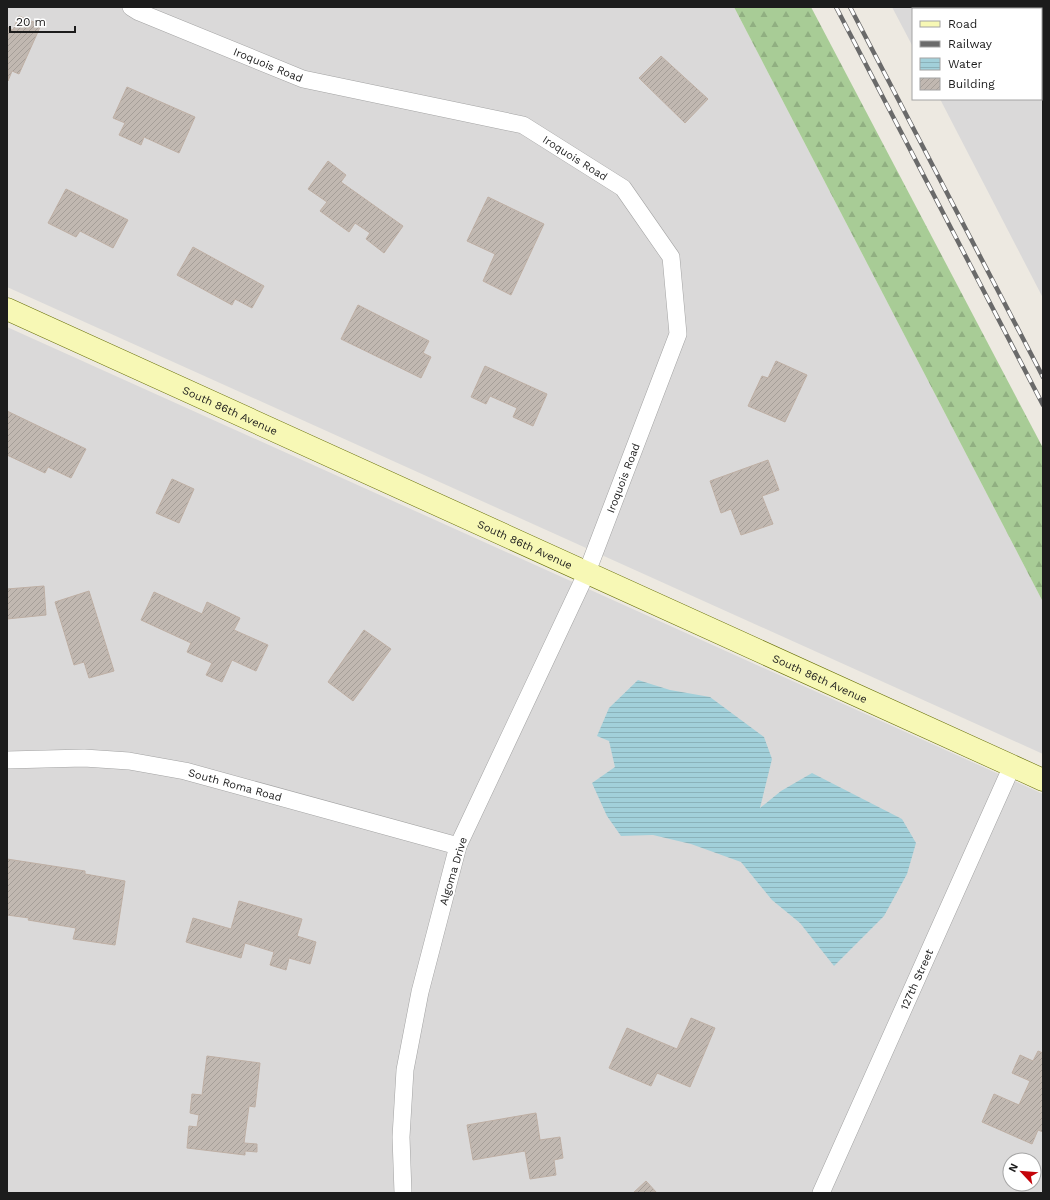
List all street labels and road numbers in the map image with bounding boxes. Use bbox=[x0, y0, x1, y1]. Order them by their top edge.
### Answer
street label: Iroquois Road bbox=[231, 45, 305, 85]
street label: Iroquois Road bbox=[540, 133, 610, 183]
street label: South 86th Avenue bbox=[180, 384, 279, 438]
street label: Iroquois Road bbox=[604, 441, 643, 515]
street label: South 86th Avenue bbox=[475, 518, 574, 572]
street label: South 86th Avenue bbox=[770, 652, 869, 706]
street label: South Roma Road bbox=[187, 766, 283, 804]
street label: Algoma Drive bbox=[437, 835, 470, 907]
street label: 127th Street bbox=[898, 947, 936, 1012]

